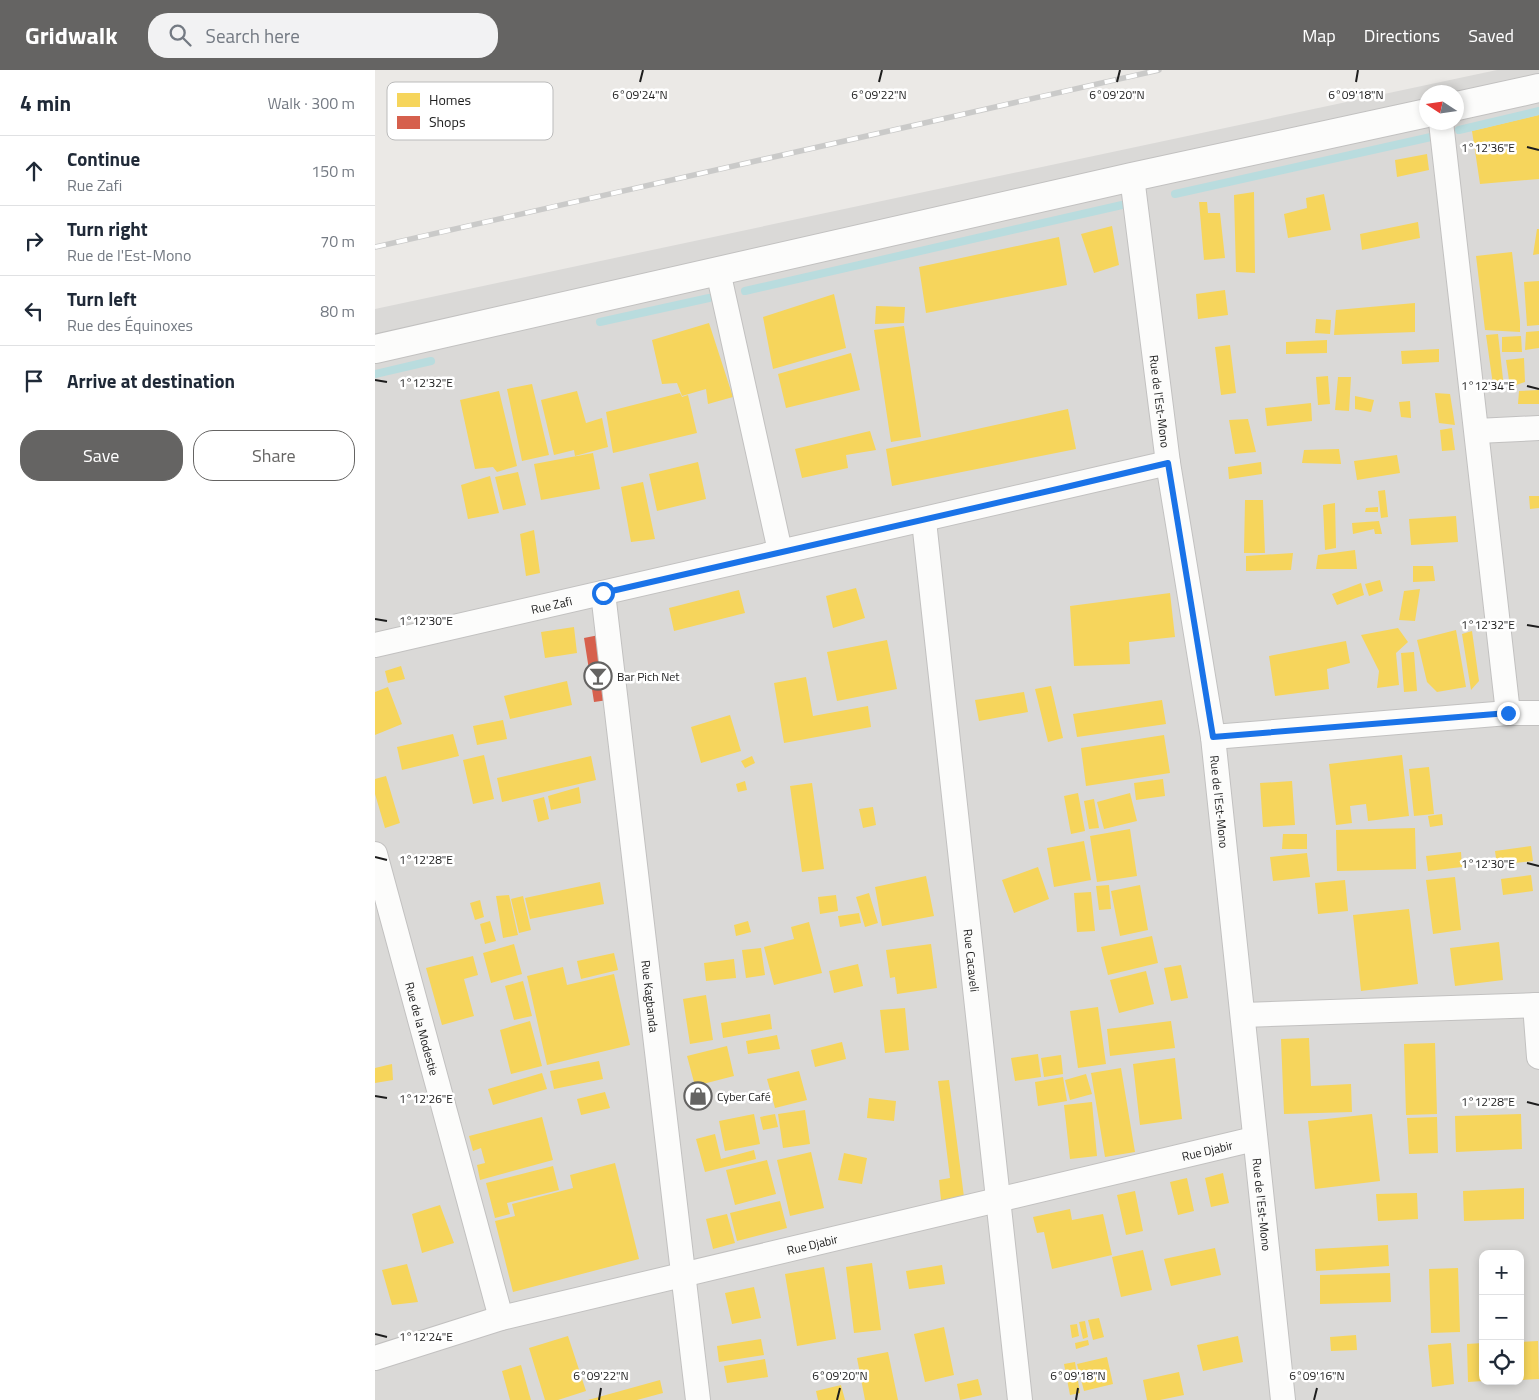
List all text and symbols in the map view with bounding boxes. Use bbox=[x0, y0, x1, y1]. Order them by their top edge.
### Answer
search box bbox=[148, 13, 498, 58]
text: Gridwalk bbox=[25, 17, 118, 53]
icon: search bbox=[166, 21, 194, 49]
text: Search here bbox=[206, 21, 300, 50]
text: Map bbox=[1302, 22, 1336, 49]
text: Directions bbox=[1364, 22, 1440, 49]
text: Saved bbox=[1468, 22, 1514, 49]
legend bbox=[387, 82, 553, 140]
text: 6°09'24"N bbox=[612, 85, 668, 104]
text: 6°09'22"N bbox=[851, 85, 907, 104]
text: 6°09'20"N bbox=[1089, 85, 1145, 104]
text: 6°09'18"N bbox=[1328, 85, 1384, 104]
north arrow bbox=[1419, 85, 1464, 130]
text: 4 min bbox=[20, 87, 71, 119]
text: Homes bbox=[429, 89, 471, 110]
text: Walk · 300 m bbox=[267, 91, 355, 115]
text: Shops bbox=[429, 111, 465, 132]
text: 1°12'36"E bbox=[1461, 138, 1515, 157]
text: Continue bbox=[67, 144, 140, 173]
icon: ahead bbox=[20, 157, 48, 185]
text: 150 m bbox=[311, 159, 355, 183]
text: Rue Zafi bbox=[67, 173, 122, 197]
text: Turn right bbox=[67, 214, 148, 243]
icon: right bbox=[20, 227, 48, 255]
text: 70 m bbox=[320, 229, 355, 253]
text: Rue de l'Est-Mono bbox=[67, 243, 191, 267]
text: Turn left bbox=[67, 284, 137, 313]
icon: left bbox=[20, 297, 48, 325]
text: 80 m bbox=[320, 299, 355, 323]
text: Rue des Équinoxes bbox=[67, 313, 193, 337]
street label: Rue de l'Est-Mono bbox=[1145, 354, 1175, 449]
text: Arrive at destination bbox=[67, 366, 235, 395]
icon: arrive bbox=[20, 367, 48, 395]
text: 1°12'32"E bbox=[399, 373, 453, 392]
text: 1°12'34"E bbox=[1461, 376, 1515, 395]
button: Save bbox=[20, 430, 183, 481]
button: Share bbox=[193, 430, 355, 481]
route start bbox=[592, 582, 615, 605]
street label: Rue Zafi bbox=[529, 591, 574, 618]
text: 1°12'30"E bbox=[399, 611, 453, 630]
text: 1°12'32"E bbox=[1461, 615, 1515, 634]
bar icon: Bar Pich Net bbox=[583, 661, 613, 691]
place label: Bar Pich Net bbox=[617, 667, 680, 686]
route end bbox=[1497, 702, 1520, 725]
street label: Rue de l'Est-Mono bbox=[1205, 754, 1234, 849]
text: 1°12'28"E bbox=[399, 850, 453, 869]
text: 1°12'30"E bbox=[1461, 854, 1515, 873]
street label: Rue Cacaveli bbox=[959, 928, 985, 993]
street label: Rue Kagbanda bbox=[637, 959, 664, 1033]
street label: Rue de la Modestie bbox=[401, 980, 444, 1078]
shop icon: Cyber Café bbox=[683, 1081, 713, 1111]
place label: Cyber Café bbox=[717, 1087, 771, 1106]
text: 1°12'26"E bbox=[399, 1089, 453, 1108]
text: 1°12'28"E bbox=[1461, 1092, 1515, 1111]
street label: Rue Djabir bbox=[1180, 1135, 1235, 1165]
street label: Rue de l'Est-Mono bbox=[1248, 1157, 1277, 1252]
street label: Rue Djabir bbox=[785, 1229, 840, 1259]
map controls bbox=[1479, 1250, 1524, 1385]
button: + bbox=[1479, 1250, 1524, 1295]
button: − bbox=[1479, 1295, 1524, 1340]
text: 1°12'24"E bbox=[399, 1327, 453, 1346]
button: locate bbox=[1479, 1340, 1524, 1385]
text: 6°09'22"N bbox=[573, 1366, 629, 1385]
text: 6°09'20"N bbox=[812, 1366, 868, 1385]
text: 6°09'18"N bbox=[1050, 1366, 1106, 1385]
text: 6°09'16"N bbox=[1289, 1366, 1345, 1385]

